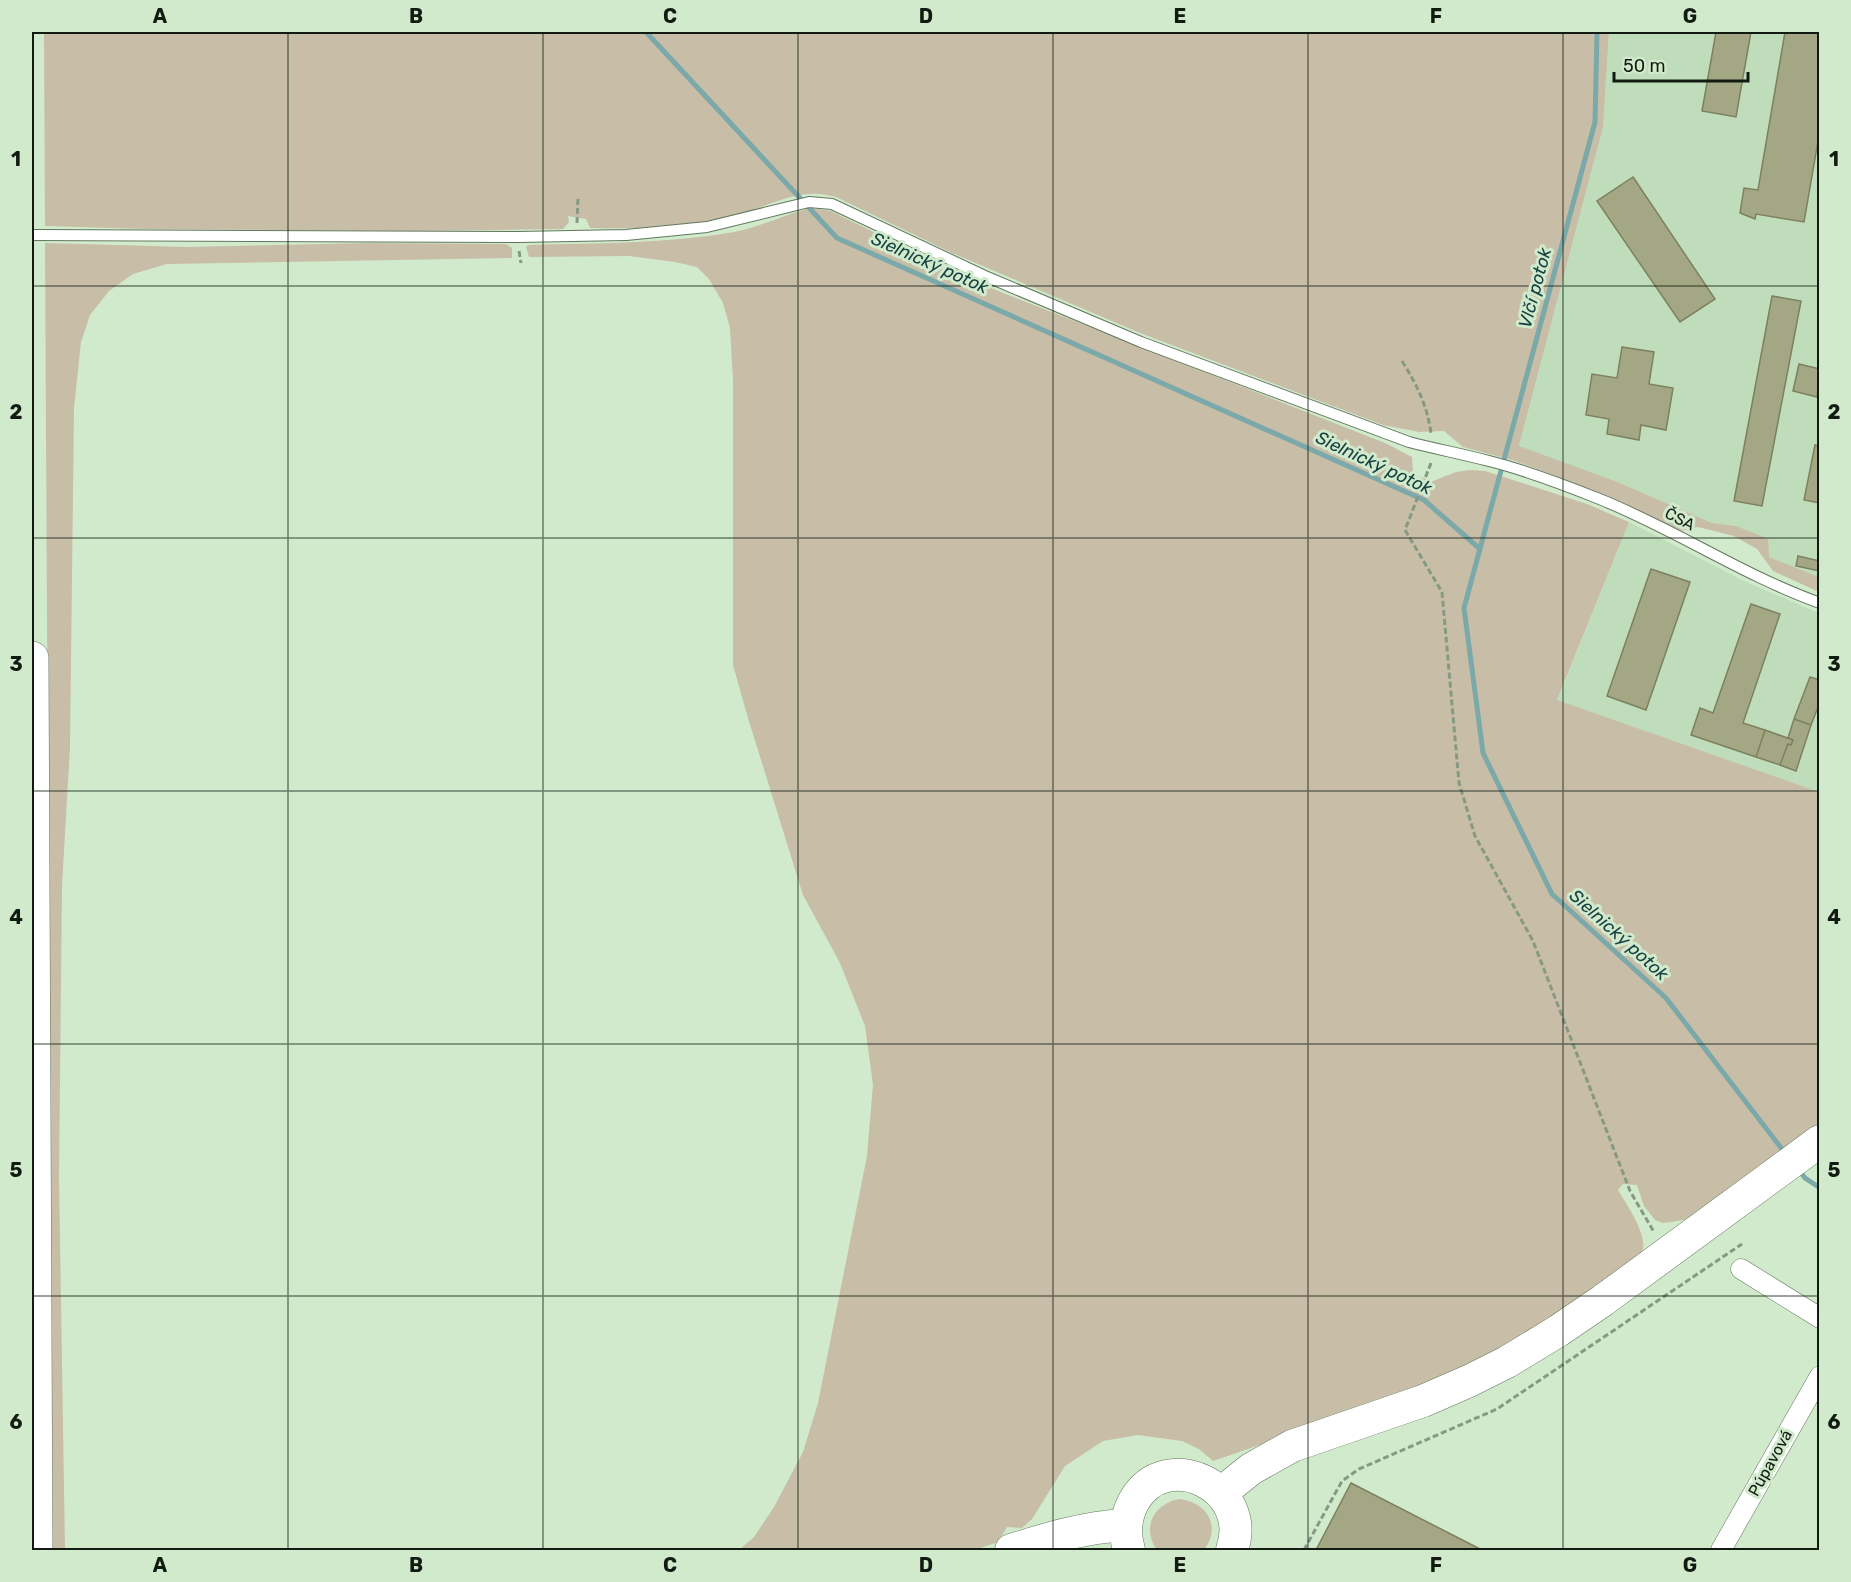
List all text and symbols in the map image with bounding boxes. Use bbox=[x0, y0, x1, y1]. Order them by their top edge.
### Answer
text: A bbox=[153, 4, 168, 28]
text: B bbox=[409, 4, 423, 28]
text: C bbox=[663, 4, 677, 28]
text: D bbox=[919, 4, 933, 28]
text: E bbox=[1174, 4, 1186, 28]
text: F bbox=[1430, 4, 1442, 28]
text: G bbox=[1683, 4, 1697, 28]
scale bar bbox=[1614, 45, 1748, 83]
text: 50 m bbox=[1623, 55, 1666, 77]
text: 1 bbox=[11, 147, 21, 171]
text: 1 bbox=[1829, 147, 1839, 171]
water label: Sielnický potok bbox=[868, 227, 993, 299]
water label: Vlčí potok bbox=[1514, 245, 1556, 331]
text: 2 bbox=[10, 400, 23, 424]
text: 2 bbox=[1828, 400, 1841, 424]
water label: Sielnický potok bbox=[1312, 426, 1436, 500]
street label: ČSA bbox=[1662, 503, 1699, 535]
text: 3 bbox=[9, 652, 23, 676]
text: 3 bbox=[1827, 652, 1841, 676]
water label: Sielnický potok bbox=[1565, 885, 1674, 986]
text: 4 bbox=[9, 905, 23, 929]
text: 4 bbox=[1827, 905, 1841, 929]
text: 5 bbox=[10, 1158, 23, 1182]
text: 5 bbox=[1828, 1158, 1841, 1182]
text: 6 bbox=[9, 1410, 23, 1434]
text: 6 bbox=[1827, 1410, 1841, 1434]
street label: Púpavová bbox=[1744, 1426, 1796, 1500]
text: A bbox=[153, 1553, 168, 1577]
text: B bbox=[409, 1553, 423, 1577]
text: C bbox=[663, 1553, 677, 1577]
text: D bbox=[919, 1553, 933, 1577]
text: E bbox=[1174, 1553, 1186, 1577]
text: F bbox=[1430, 1553, 1442, 1577]
text: G bbox=[1683, 1553, 1697, 1577]

